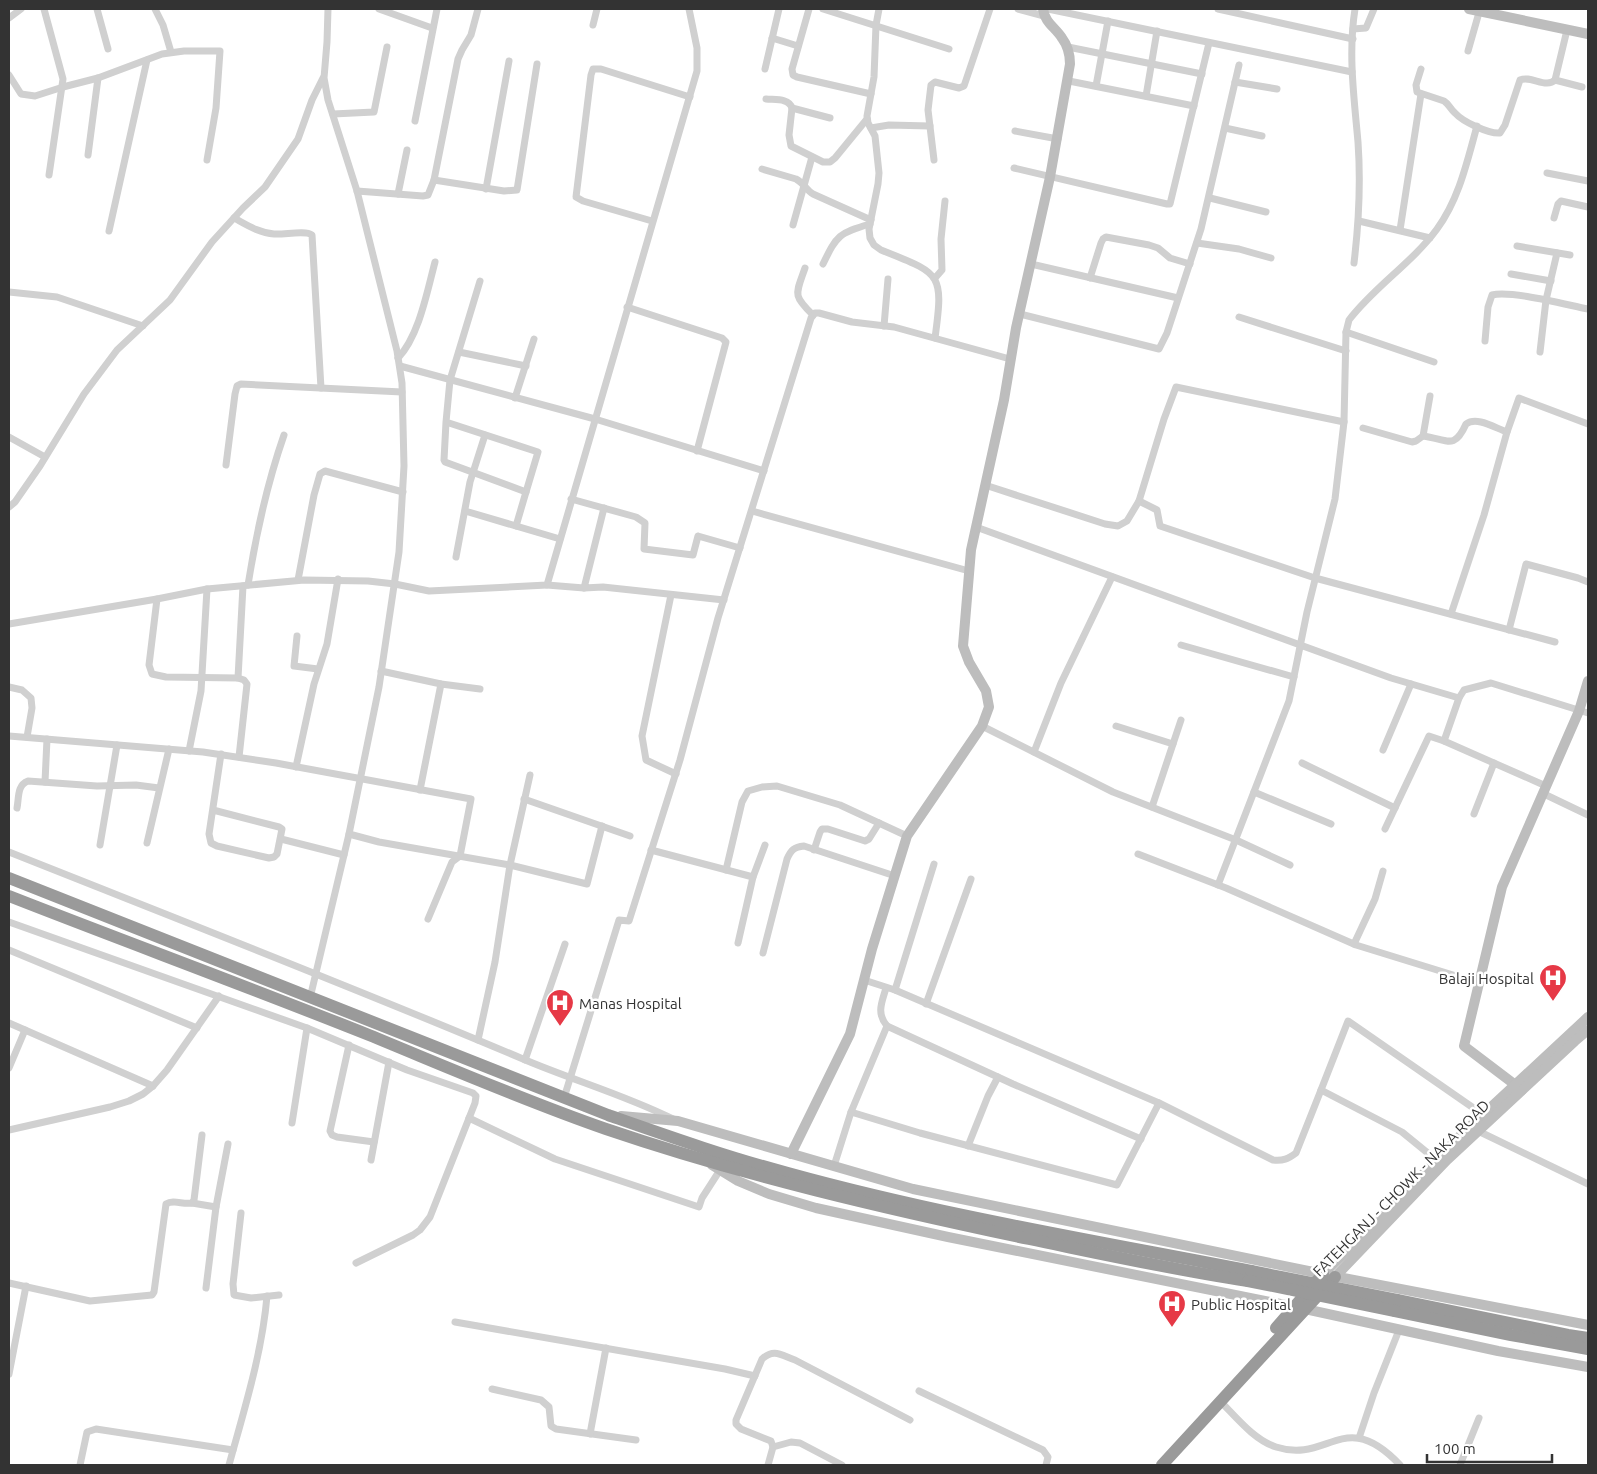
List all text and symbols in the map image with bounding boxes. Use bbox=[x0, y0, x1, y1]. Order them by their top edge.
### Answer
hospital icon: Balaji Hospital bbox=[1538, 963, 1568, 1002]
place label: Balaji Hospital bbox=[1439, 970, 1534, 987]
hospital icon: Manas Hospital bbox=[545, 988, 575, 1027]
place label: Manas Hospital bbox=[579, 995, 682, 1012]
street label: FATEHGANJ - CHOWK - NAKA ROAD bbox=[1309, 1096, 1493, 1280]
hospital icon: Public Hospital bbox=[1157, 1289, 1187, 1328]
place label: Public Hospital bbox=[1191, 1296, 1291, 1313]
scale bar bbox=[1427, 1432, 1552, 1464]
text: 100 m bbox=[1434, 1440, 1476, 1457]

